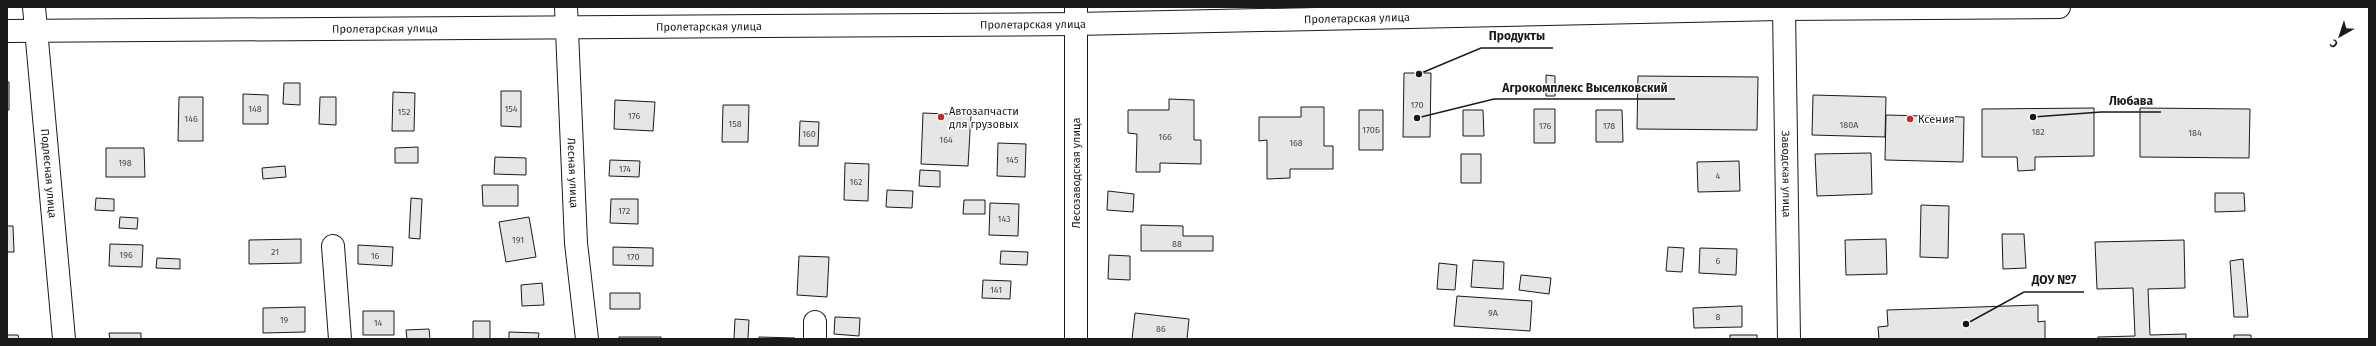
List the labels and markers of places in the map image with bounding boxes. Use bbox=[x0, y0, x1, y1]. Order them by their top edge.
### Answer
callout: Продукты bbox=[1481, 24, 1553, 48]
callout: Агрокомплекс Выселковский bbox=[1494, 75, 1675, 99]
callout: Любава bbox=[2101, 88, 2161, 112]
place label: Автозапчасти для грузовых bbox=[949, 105, 1019, 131]
marker: Автозапчасти для грузовых bbox=[936, 112, 946, 122]
place label: Ксения bbox=[1918, 113, 1955, 126]
marker: Ксения bbox=[1905, 114, 1915, 124]
callout: ДОУ №7 bbox=[2024, 268, 2084, 292]

